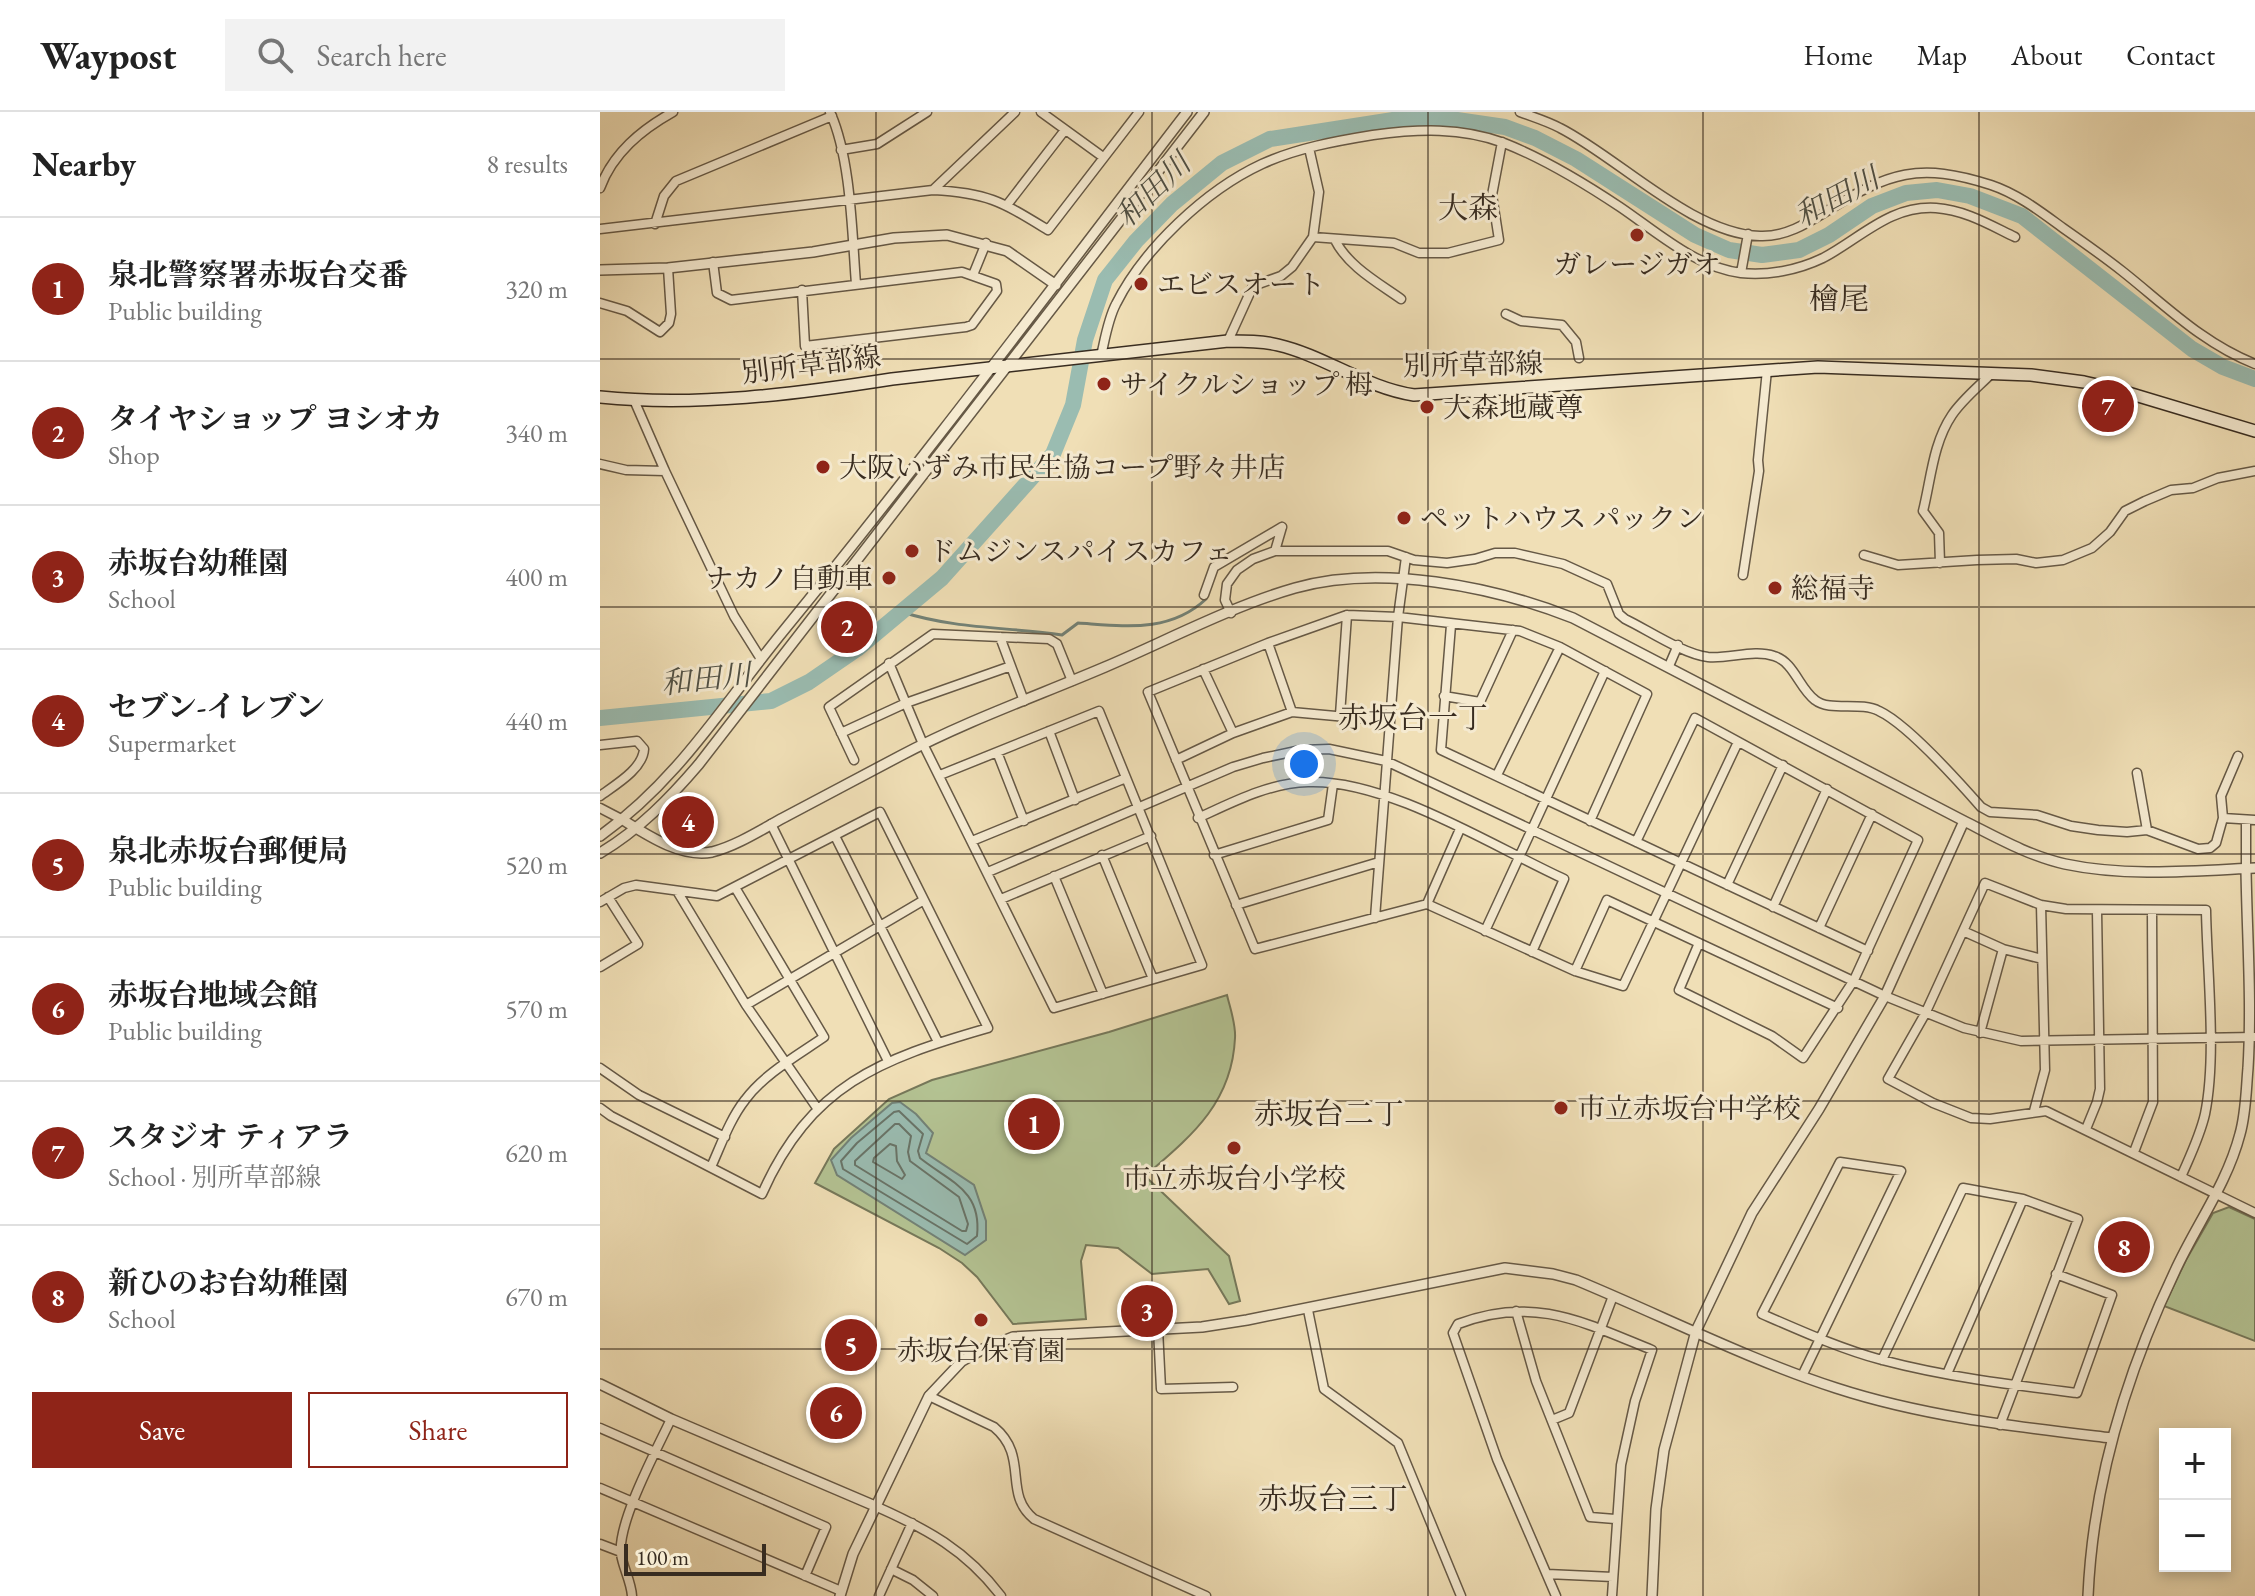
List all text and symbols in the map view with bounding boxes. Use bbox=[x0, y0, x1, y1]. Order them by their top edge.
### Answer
search box bbox=[225, 19, 785, 91]
text: Waypost bbox=[40, 31, 177, 80]
icon: search bbox=[253, 33, 297, 77]
text: Search here bbox=[317, 36, 447, 75]
text: Home bbox=[1803, 37, 1873, 73]
text: Map bbox=[1917, 37, 1967, 73]
text: About bbox=[2011, 37, 2082, 73]
text: Contact bbox=[2126, 37, 2215, 73]
text: Nearby bbox=[32, 142, 136, 186]
water label: 和田川 bbox=[1107, 142, 1201, 235]
text: 8 results bbox=[487, 147, 568, 181]
water label: 和田川 bbox=[1788, 157, 1888, 235]
district label: 大森 bbox=[1438, 188, 1498, 227]
marker: ガレージガオ bbox=[1628, 226, 1646, 244]
place label: ガレージガオ bbox=[1553, 246, 1721, 282]
text: 泉北警察署赤坂台交番 bbox=[108, 255, 408, 294]
place label: エビスオート bbox=[1157, 266, 1325, 302]
text: 1 bbox=[51, 272, 65, 306]
text: 320 m bbox=[505, 272, 568, 306]
marker: エビスオート bbox=[1132, 275, 1150, 293]
district label: 檜尾 bbox=[1809, 279, 1869, 318]
text: Public building bbox=[108, 294, 262, 328]
street label: 別所草部線 bbox=[739, 338, 883, 390]
street label: 別所草部線 bbox=[1403, 345, 1543, 383]
place label: サイクルショップ 栂 bbox=[1120, 366, 1373, 402]
marker: サイクルショップ 栂 bbox=[1095, 375, 1113, 393]
pin: 7 bbox=[2082, 376, 2134, 436]
place label: 大森地蔵尊 bbox=[1443, 389, 1583, 425]
marker: 大森地蔵尊 bbox=[1418, 398, 1436, 416]
text: タイヤショップ ヨシオカ bbox=[108, 399, 443, 438]
text: 2 bbox=[51, 416, 65, 450]
text: 340 m bbox=[505, 416, 568, 450]
text: Shop bbox=[108, 438, 160, 472]
place label: 大阪いずみ市民生協コープ野々井店 bbox=[839, 449, 1286, 485]
marker: 大阪いずみ市民生協コープ野々井店 bbox=[814, 458, 832, 476]
place label: ペットハウス パックン bbox=[1420, 500, 1704, 536]
marker: ペットハウス パックン bbox=[1395, 509, 1413, 527]
place label: ドムジンスパイスカフェ bbox=[928, 533, 1233, 569]
marker: ドムジンスパイスカフェ bbox=[903, 542, 921, 560]
text: 赤坂台幼稚園 bbox=[108, 543, 288, 582]
text: 3 bbox=[51, 560, 65, 594]
text: 400 m bbox=[505, 560, 568, 594]
place label: ナカノ自動車 bbox=[706, 560, 873, 596]
marker: ナカノ自動車 bbox=[880, 569, 898, 587]
place label: 総福寺 bbox=[1791, 570, 1875, 606]
marker: 総福寺 bbox=[1766, 579, 1784, 597]
text: School bbox=[108, 582, 176, 616]
pin: 2 bbox=[821, 597, 873, 657]
water label: 和田川 bbox=[659, 654, 756, 703]
text: セブン-イレブン bbox=[108, 687, 325, 726]
district label: 赤坂台一丁 bbox=[1338, 698, 1488, 737]
text: 4 bbox=[51, 704, 65, 738]
text: 440 m bbox=[505, 704, 568, 738]
text: Supermarket bbox=[108, 726, 236, 760]
your location bbox=[1284, 744, 1324, 784]
pin: 4 bbox=[662, 792, 714, 852]
text: 泉北赤坂台郵便局 bbox=[108, 831, 348, 870]
text: 5 bbox=[51, 848, 65, 882]
text: 520 m bbox=[505, 848, 568, 882]
text: Public building bbox=[108, 870, 262, 904]
text: 赤坂台地域会館 bbox=[108, 975, 318, 1014]
text: 6 bbox=[51, 992, 65, 1026]
text: 570 m bbox=[505, 992, 568, 1026]
text: Public building bbox=[108, 1014, 262, 1048]
place label: 市立赤坂台中学校 bbox=[1577, 1090, 1801, 1126]
pin: 1 bbox=[1008, 1094, 1060, 1154]
district label: 赤坂台二丁 bbox=[1254, 1094, 1404, 1133]
marker: 市立赤坂台中学校 bbox=[1552, 1099, 1570, 1117]
text: スタジオ ティアラ bbox=[108, 1117, 353, 1156]
text: 7 bbox=[51, 1136, 65, 1170]
text: 620 m bbox=[505, 1136, 568, 1170]
marker: 市立赤坂台小学校 bbox=[1225, 1139, 1243, 1157]
text: School · 別所草部線 bbox=[108, 1160, 321, 1194]
place label: 市立赤坂台小学校 bbox=[1122, 1160, 1346, 1196]
pin: 8 bbox=[2098, 1217, 2150, 1277]
text: 新ひのお台幼稚園 bbox=[108, 1263, 348, 1302]
text: 8 bbox=[51, 1280, 65, 1314]
text: 670 m bbox=[505, 1280, 568, 1314]
pin: 3 bbox=[1121, 1281, 1173, 1341]
text: School bbox=[108, 1302, 176, 1336]
marker: 赤坂台保育園 bbox=[972, 1311, 990, 1329]
pin: 5 bbox=[825, 1315, 877, 1375]
place label: 赤坂台保育園 bbox=[897, 1332, 1065, 1368]
pin: 6 bbox=[810, 1383, 862, 1443]
button: Save bbox=[32, 1392, 292, 1468]
button: Share bbox=[308, 1392, 568, 1468]
map controls bbox=[2159, 1428, 2231, 1572]
button: + bbox=[2159, 1428, 2231, 1500]
district label: 赤坂台三丁 bbox=[1258, 1479, 1408, 1518]
button: − bbox=[2159, 1500, 2231, 1572]
scale bar bbox=[624, 1540, 766, 1576]
text: 100 m bbox=[636, 1543, 689, 1572]

